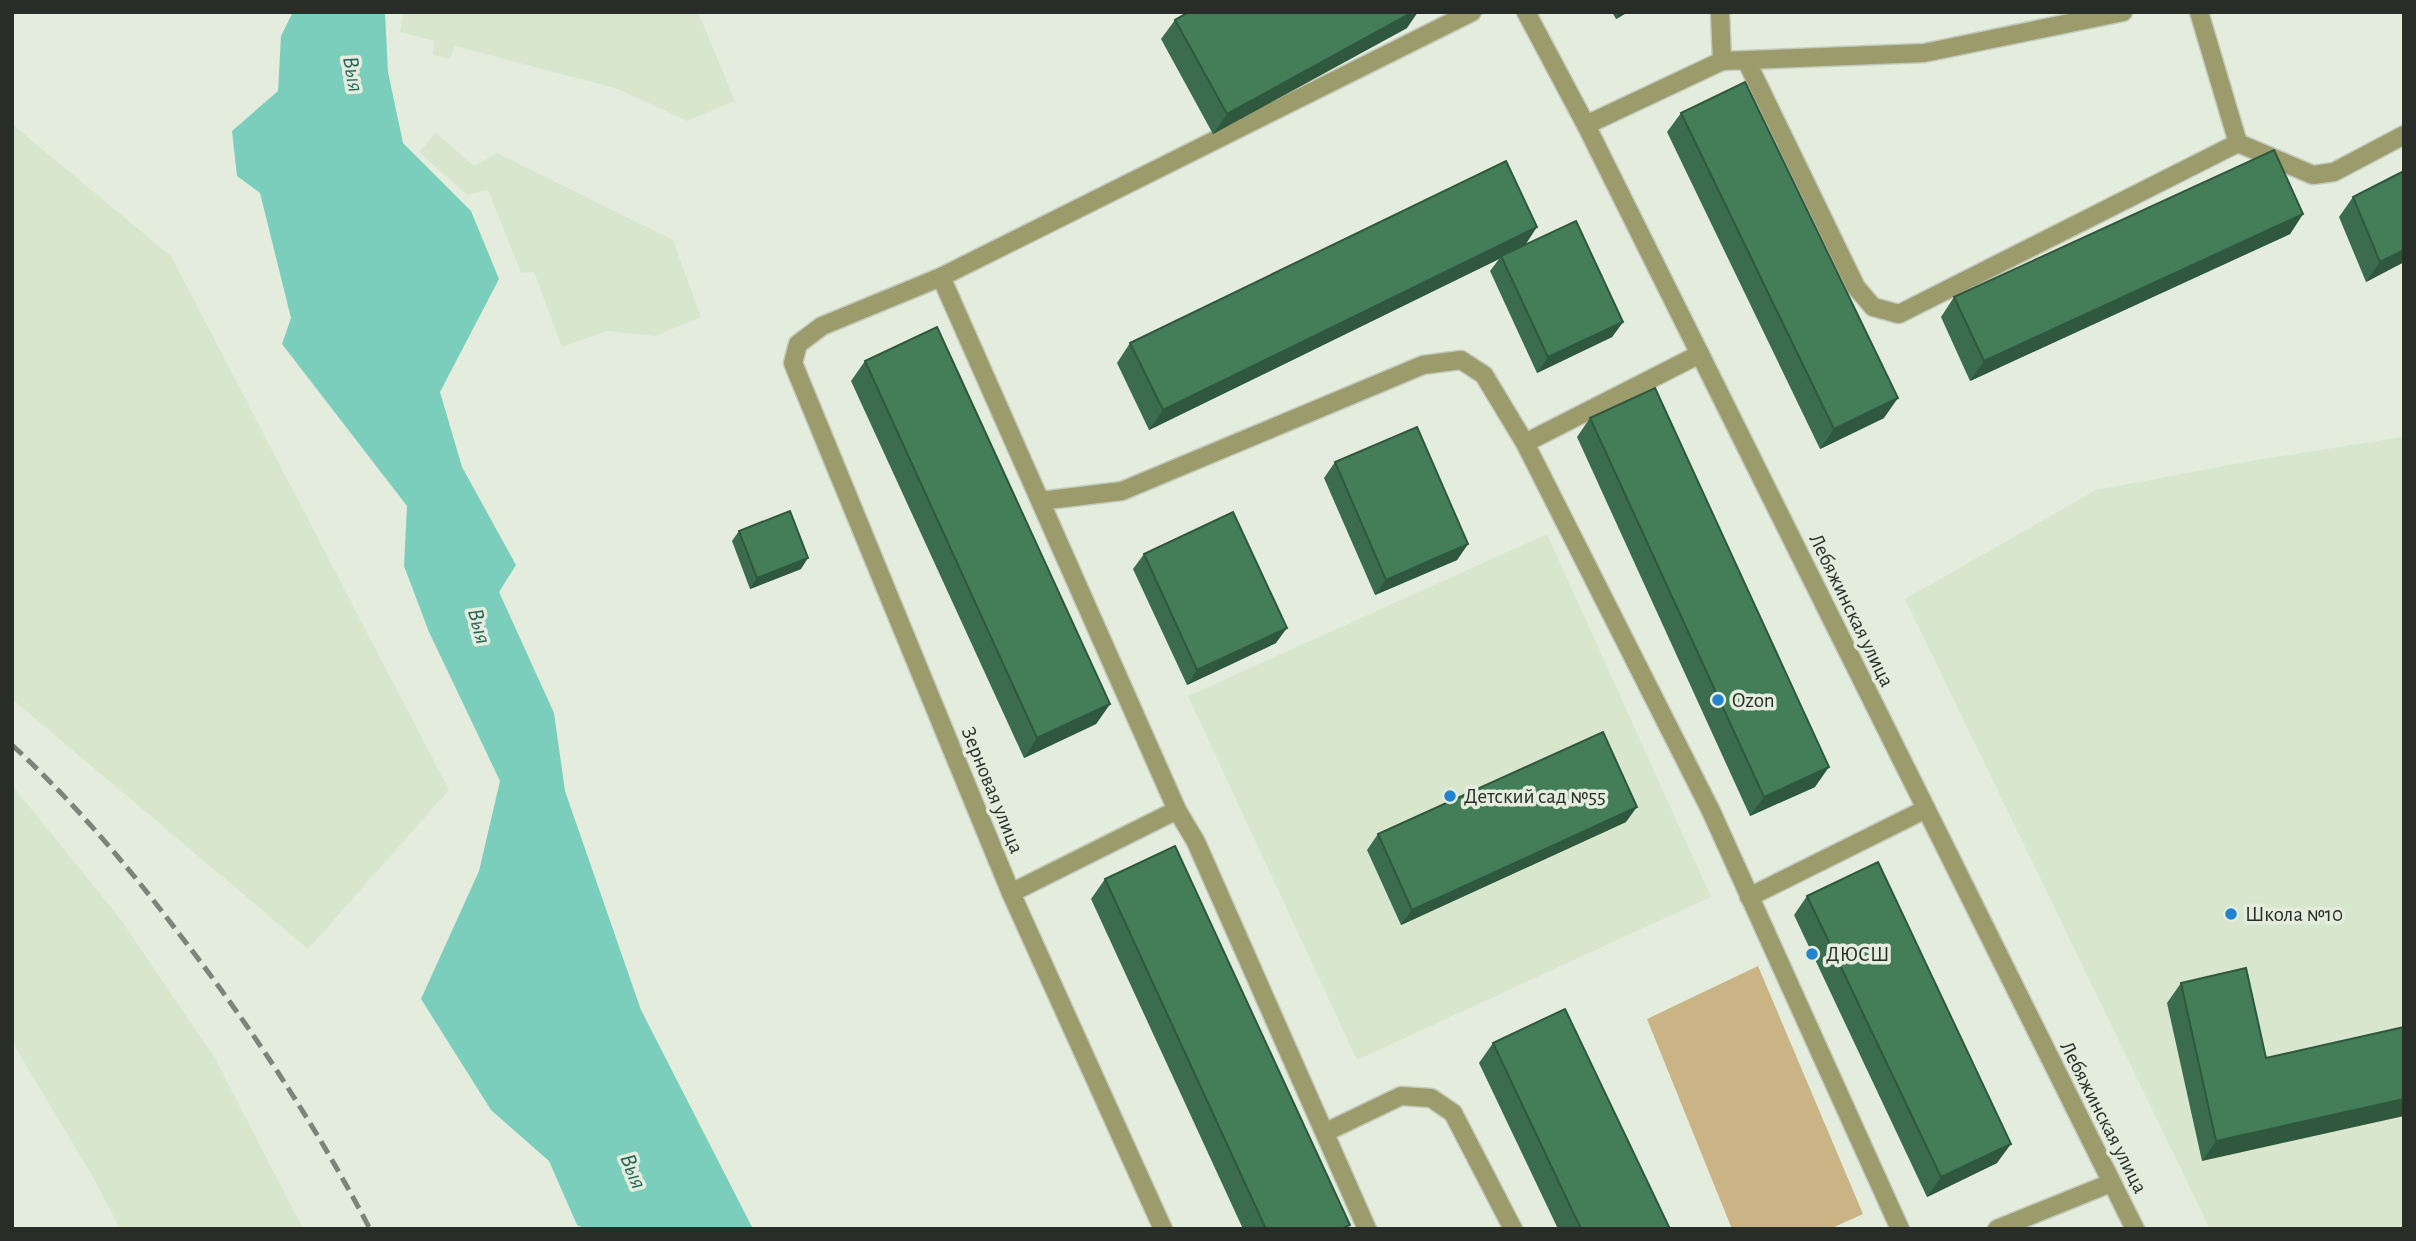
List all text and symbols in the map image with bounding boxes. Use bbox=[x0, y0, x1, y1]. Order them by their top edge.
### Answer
water label: Выя bbox=[338, 55, 367, 94]
street label: Лебяжинская улица bbox=[1805, 530, 1898, 690]
water label: Выя bbox=[463, 606, 494, 647]
place label: Ozon bbox=[1732, 690, 1775, 711]
marker: Ozon bbox=[1710, 692, 1726, 708]
street label: Зерновая улица bbox=[958, 724, 1028, 857]
place label: Детский сад №55 bbox=[1464, 786, 1606, 807]
marker: Детский сад №55 bbox=[1442, 788, 1458, 804]
place label: Школа №10 bbox=[2245, 904, 2343, 925]
marker: Школа №10 bbox=[2223, 906, 2239, 922]
place label: ДЮСШ bbox=[1826, 944, 1889, 965]
marker: ДЮСШ bbox=[1804, 946, 1820, 962]
street label: Лебяжинская улица bbox=[2056, 1038, 2151, 1197]
water label: Выя bbox=[615, 1151, 650, 1192]

